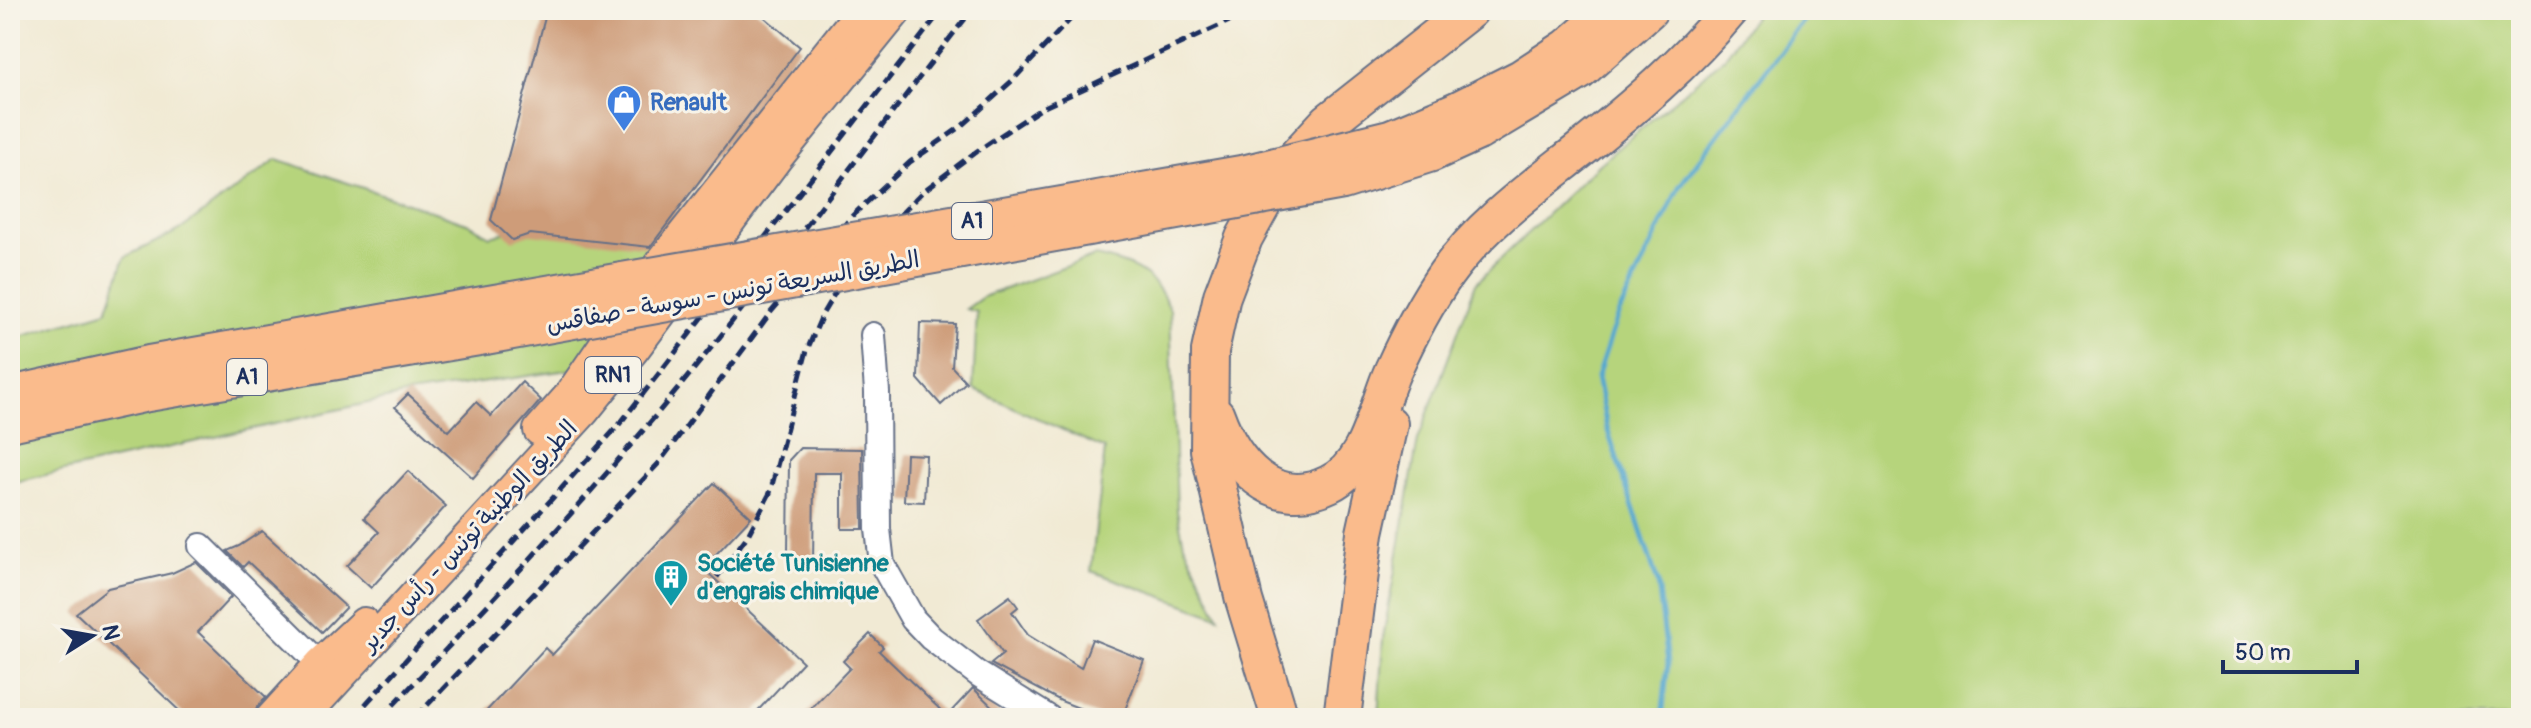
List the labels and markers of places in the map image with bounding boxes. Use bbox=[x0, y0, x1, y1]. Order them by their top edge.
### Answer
shop icon: Renault bbox=[605, 83, 643, 133]
place label: Renault bbox=[650, 88, 728, 117]
place label: Société Tunisienne d'engrais chimique bbox=[697, 549, 890, 606]
building icon: Société Tunisienne d'engrais chimique bbox=[652, 558, 690, 608]

